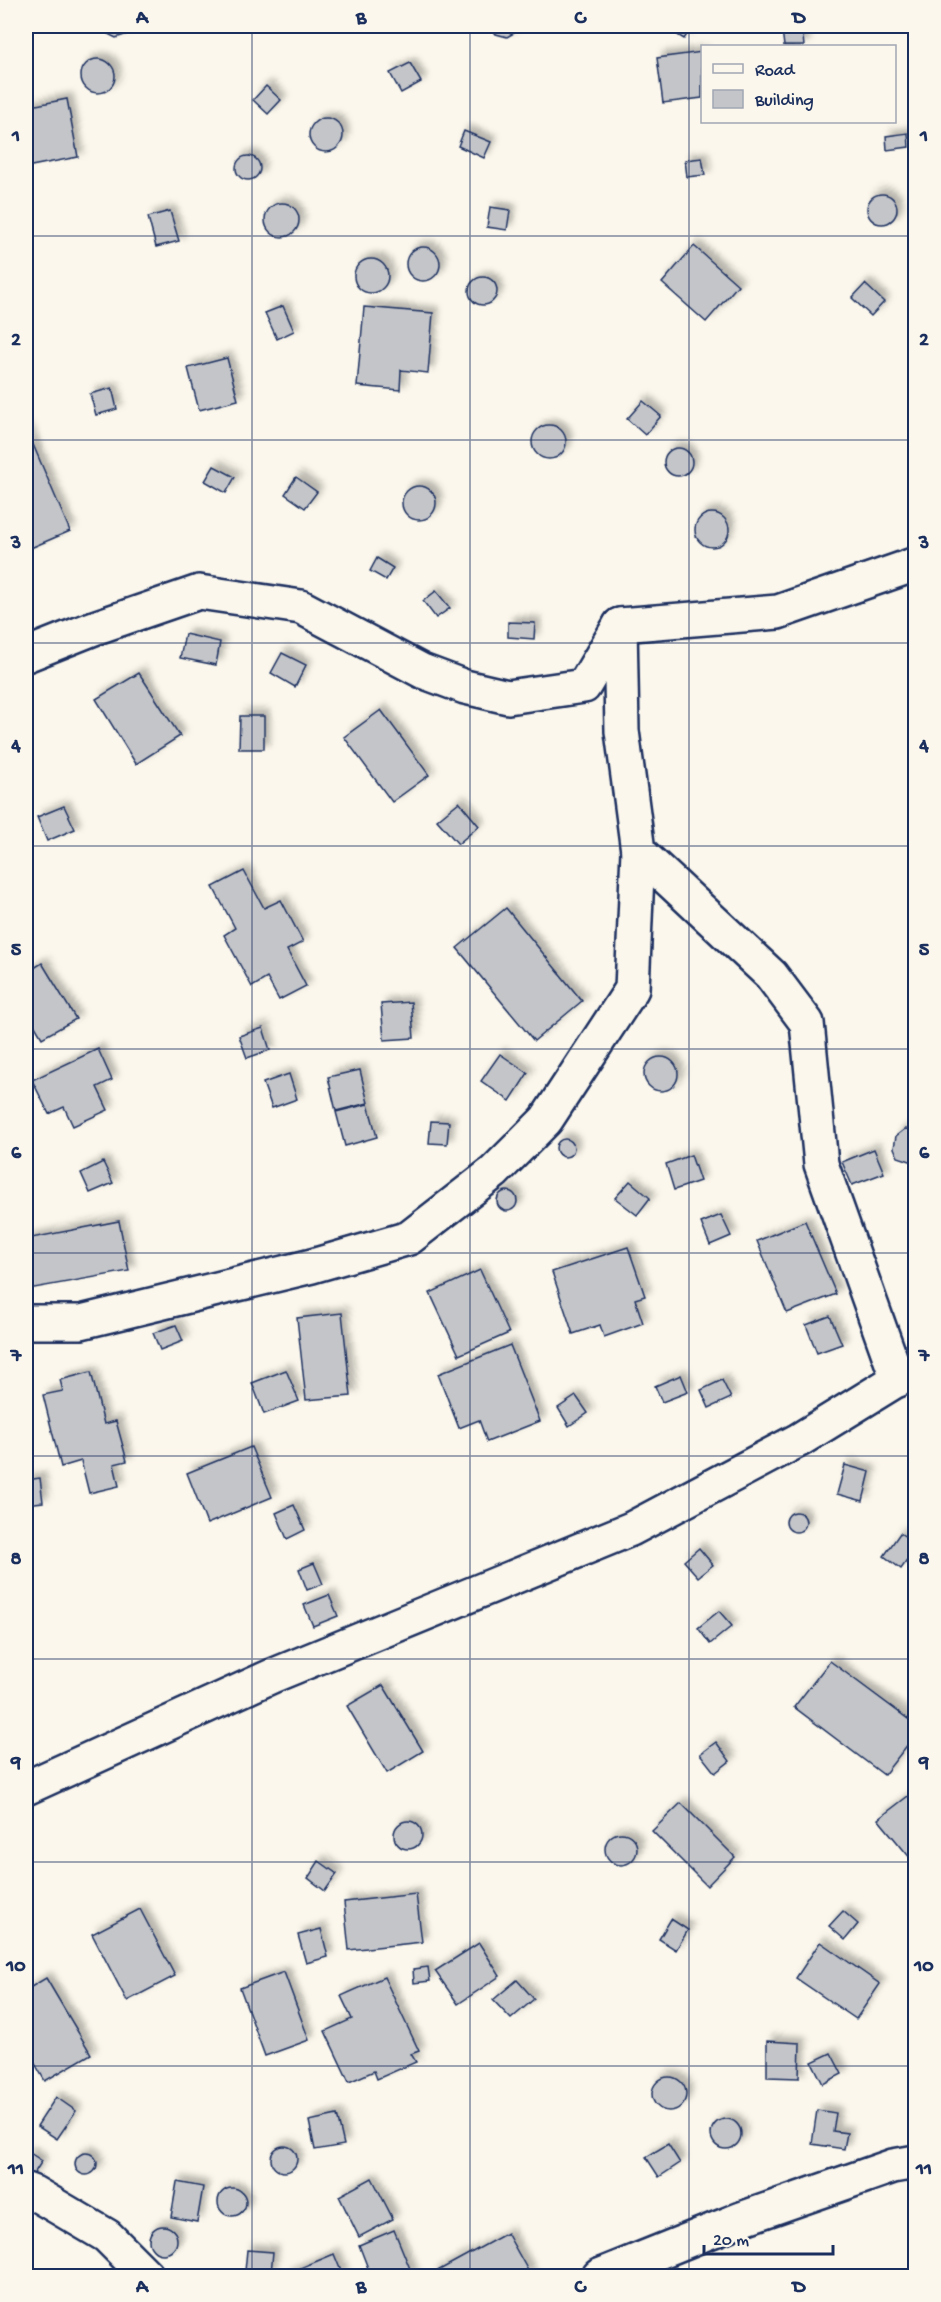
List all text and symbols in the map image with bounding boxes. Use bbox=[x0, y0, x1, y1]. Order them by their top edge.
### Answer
text: A bbox=[135, 8, 150, 31]
text: B bbox=[355, 8, 367, 31]
text: C bbox=[574, 8, 588, 31]
text: D bbox=[790, 8, 806, 31]
legend bbox=[701, 45, 896, 123]
text: Road bbox=[755, 61, 796, 82]
text: Building bbox=[754, 91, 814, 112]
text: 1 bbox=[11, 126, 20, 149]
text: 1 bbox=[919, 126, 928, 149]
text: 2 bbox=[11, 330, 21, 353]
text: 2 bbox=[919, 330, 929, 353]
text: 3 bbox=[10, 533, 21, 556]
text: 3 bbox=[918, 533, 929, 556]
text: 4 bbox=[10, 736, 21, 759]
text: 4 bbox=[918, 736, 929, 759]
text: 5 bbox=[11, 940, 22, 963]
text: 5 bbox=[919, 940, 930, 963]
text: 6 bbox=[11, 1143, 22, 1166]
text: 6 bbox=[919, 1143, 930, 1166]
text: 7 bbox=[10, 1346, 23, 1369]
text: 7 bbox=[918, 1346, 931, 1369]
text: 8 bbox=[11, 1549, 22, 1572]
text: 8 bbox=[919, 1549, 930, 1572]
text: 9 bbox=[10, 1753, 21, 1776]
text: 9 bbox=[918, 1753, 929, 1776]
text: 10 bbox=[5, 1956, 26, 1979]
text: 10 bbox=[913, 1956, 934, 1979]
text: 11 bbox=[7, 2159, 24, 2182]
text: 11 bbox=[915, 2159, 932, 2182]
scale bar bbox=[704, 2218, 833, 2256]
text: 20 m bbox=[713, 2231, 749, 2252]
text: A bbox=[135, 2277, 150, 2300]
text: B bbox=[355, 2277, 367, 2300]
text: C bbox=[574, 2277, 588, 2300]
text: D bbox=[790, 2277, 806, 2300]

